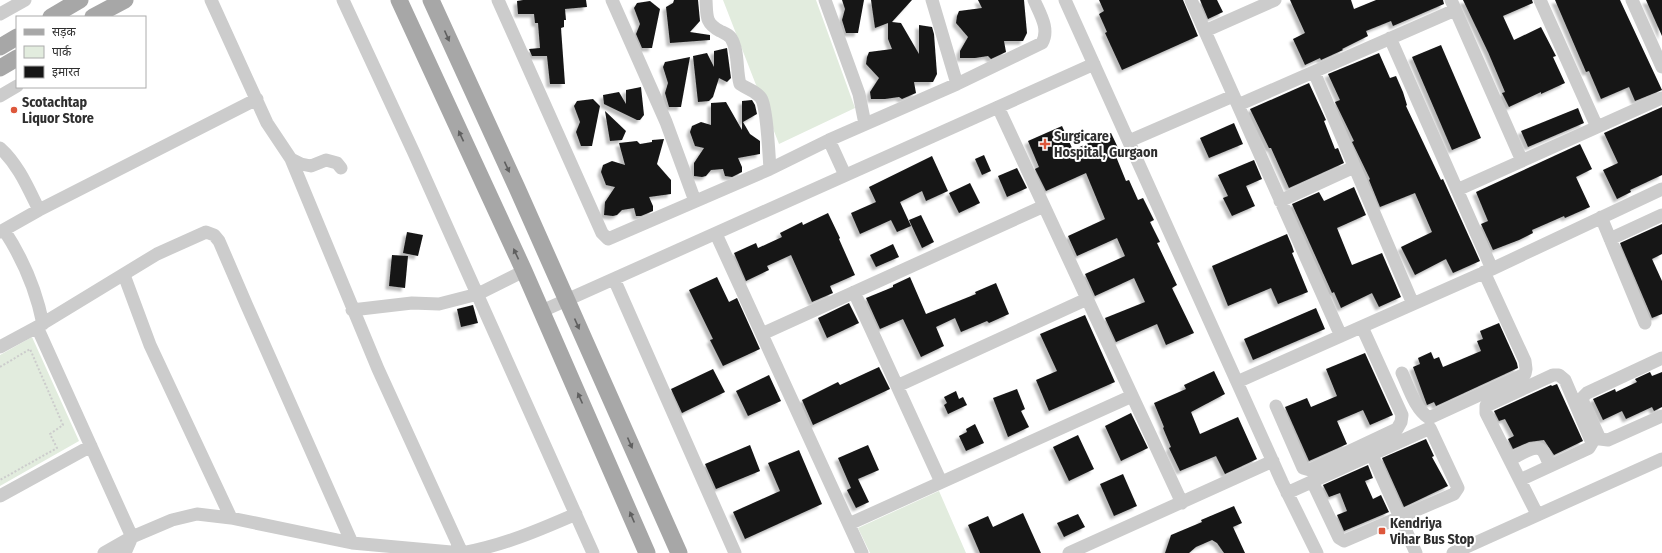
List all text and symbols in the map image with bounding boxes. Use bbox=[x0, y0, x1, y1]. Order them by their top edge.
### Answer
legend bbox=[16, 16, 146, 88]
text: सड़क bbox=[52, 25, 77, 39]
one-way arrow bbox=[445, 30, 451, 42]
text: पार्क bbox=[52, 45, 72, 59]
text: इमारत bbox=[52, 65, 81, 79]
place label: Scotachtap Liquor Store bbox=[22, 94, 94, 127]
marker: Scotachtap Liquor Store bbox=[9, 105, 19, 115]
place label: Surgicare Hospital, Gurgaon bbox=[1054, 128, 1158, 161]
one-way arrow bbox=[458, 130, 464, 141]
marker: Surgicare Hospital, Gurgaon bbox=[1039, 138, 1051, 150]
one-way arrow bbox=[504, 161, 510, 172]
one-way arrow bbox=[513, 248, 519, 259]
one-way arrow bbox=[574, 318, 580, 329]
one-way arrow bbox=[577, 392, 583, 403]
one-way arrow bbox=[627, 437, 633, 448]
one-way arrow bbox=[629, 512, 635, 523]
place label: Kendriya Vihar Bus Stop bbox=[1389, 515, 1475, 548]
marker: Kendriya Vihar Bus Stop bbox=[1377, 526, 1387, 536]

